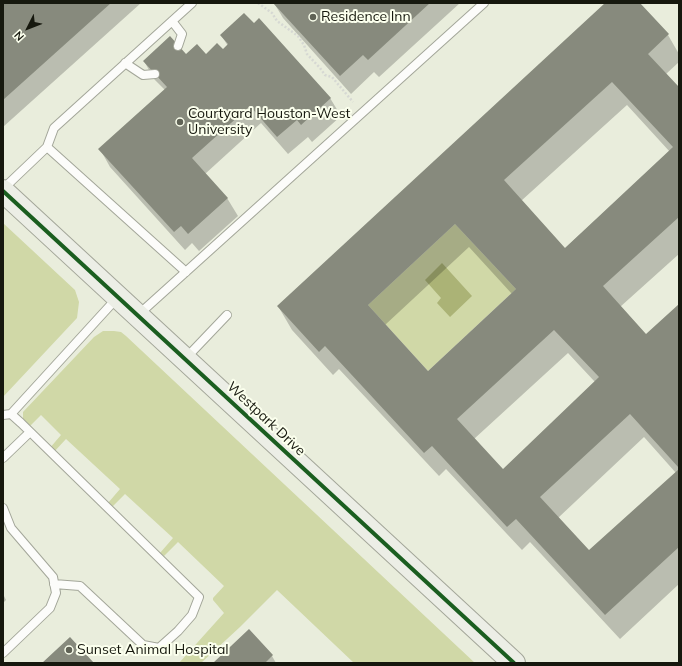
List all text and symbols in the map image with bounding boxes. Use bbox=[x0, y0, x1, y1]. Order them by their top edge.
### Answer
north arrow bbox=[8, 8, 48, 48]
place label: Residence Inn bbox=[321, 9, 411, 25]
marker: Residence Inn bbox=[308, 12, 318, 22]
text: N bbox=[11, 28, 27, 44]
place label: Courtyard Houston-West University bbox=[188, 106, 351, 138]
marker: Courtyard Houston-West University bbox=[175, 117, 185, 127]
street label: Westpark Drive bbox=[223, 379, 309, 459]
place label: Sunset Animal Hospital bbox=[77, 642, 229, 658]
marker: Sunset Animal Hospital bbox=[64, 645, 74, 655]

